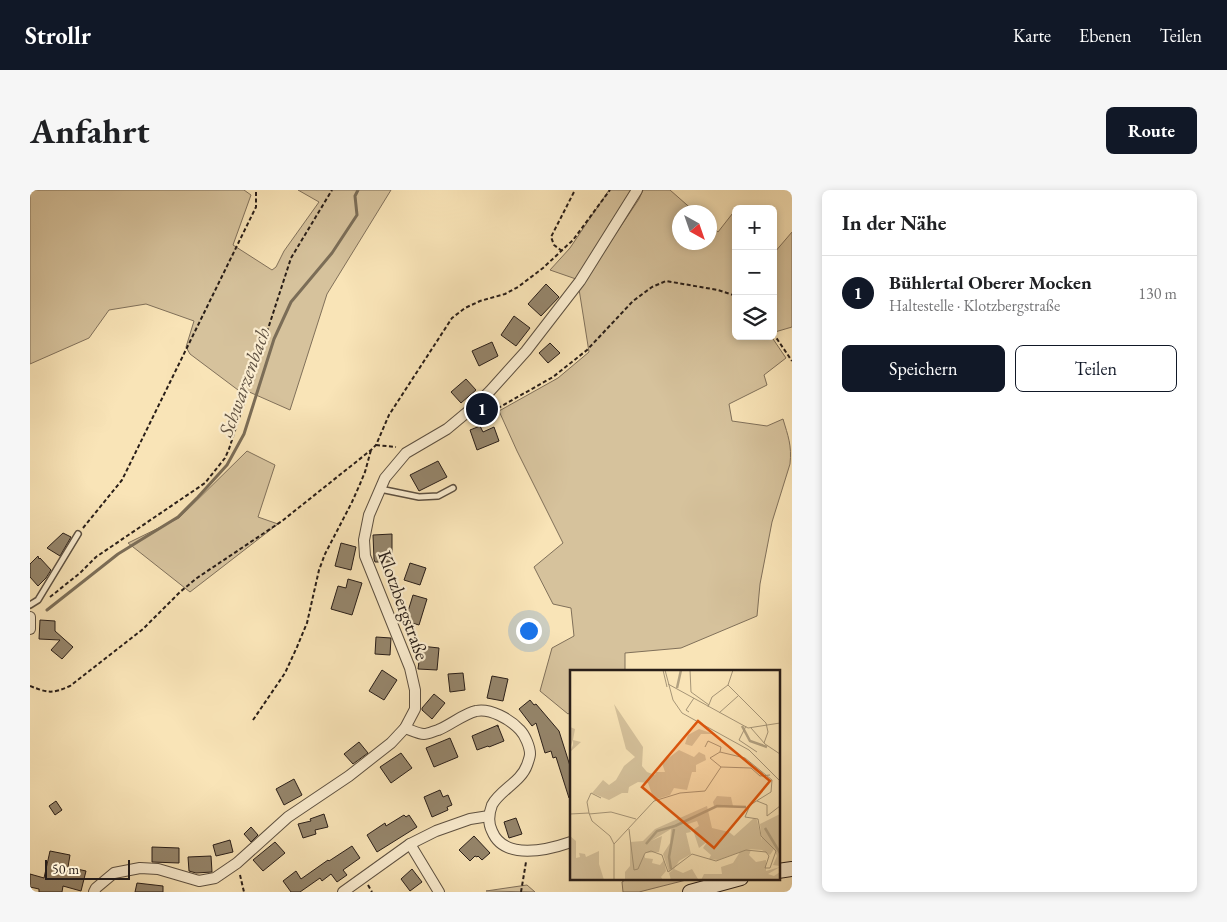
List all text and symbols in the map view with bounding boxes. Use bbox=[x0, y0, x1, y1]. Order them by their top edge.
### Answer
text: Strollr bbox=[25, 20, 91, 51]
text: Karte bbox=[1013, 24, 1051, 47]
text: Ebenen bbox=[1079, 24, 1132, 47]
text: Teilen bbox=[1160, 24, 1202, 47]
button: Route bbox=[1106, 107, 1197, 154]
text: Anfahrt bbox=[30, 108, 150, 153]
north arrow bbox=[672, 205, 717, 250]
map controls bbox=[732, 205, 777, 340]
button: + bbox=[732, 205, 777, 250]
text: In der Nähe bbox=[842, 209, 947, 236]
button: − bbox=[732, 250, 777, 295]
text: Bühlertal Oberer Mocken bbox=[889, 270, 1092, 295]
text: 1 bbox=[854, 283, 862, 304]
text: 130 m bbox=[1138, 283, 1177, 304]
button: layers bbox=[732, 295, 777, 340]
text: Haltestelle · Klotzbergstraße bbox=[889, 295, 1060, 316]
water label: Schwarzenbach bbox=[212, 324, 276, 441]
button: Speichern bbox=[842, 345, 1005, 392]
button: Teilen bbox=[1015, 345, 1177, 392]
pin: 1 bbox=[466, 390, 498, 428]
street label: Klotzbergstraße bbox=[372, 547, 435, 663]
your location bbox=[516, 618, 542, 644]
inset map bbox=[570, 670, 780, 880]
scale bar bbox=[45, 857, 130, 880]
text: 50 m bbox=[52, 860, 79, 878]

